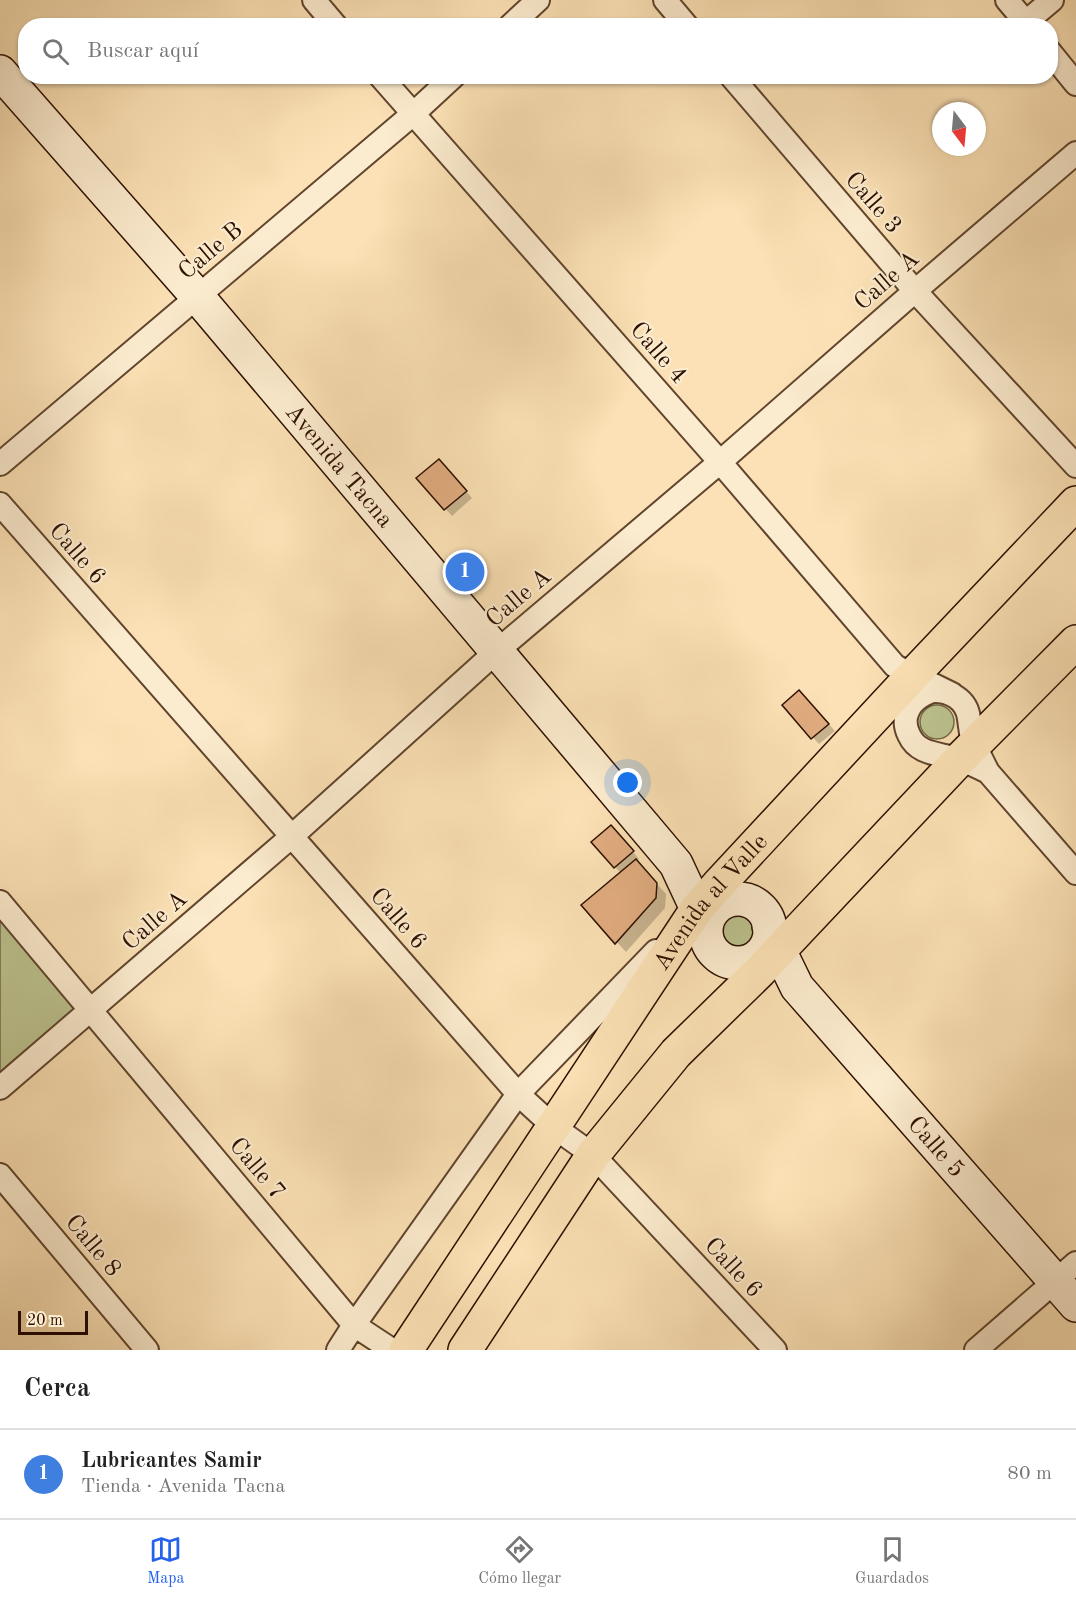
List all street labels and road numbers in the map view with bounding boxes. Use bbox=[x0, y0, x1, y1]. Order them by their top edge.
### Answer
street label: Calle 3 bbox=[840, 168, 905, 239]
street label: Calle B bbox=[175, 218, 248, 285]
street label: Calle A bbox=[850, 247, 924, 316]
street label: Calle 4 bbox=[625, 318, 690, 389]
street label: Avenida Tacna bbox=[280, 401, 397, 533]
street label: Calle 6 bbox=[44, 519, 109, 590]
street label: Calle A bbox=[482, 565, 556, 632]
street label: Avenida al Valle bbox=[650, 830, 773, 975]
street label: Calle 6 bbox=[365, 884, 430, 955]
street label: Calle A bbox=[118, 887, 192, 956]
street label: Calle 5 bbox=[902, 1112, 968, 1183]
street label: Calle 7 bbox=[224, 1134, 289, 1205]
street label: Calle 8 bbox=[60, 1211, 125, 1282]
street label: Calle 6 bbox=[699, 1234, 766, 1303]

